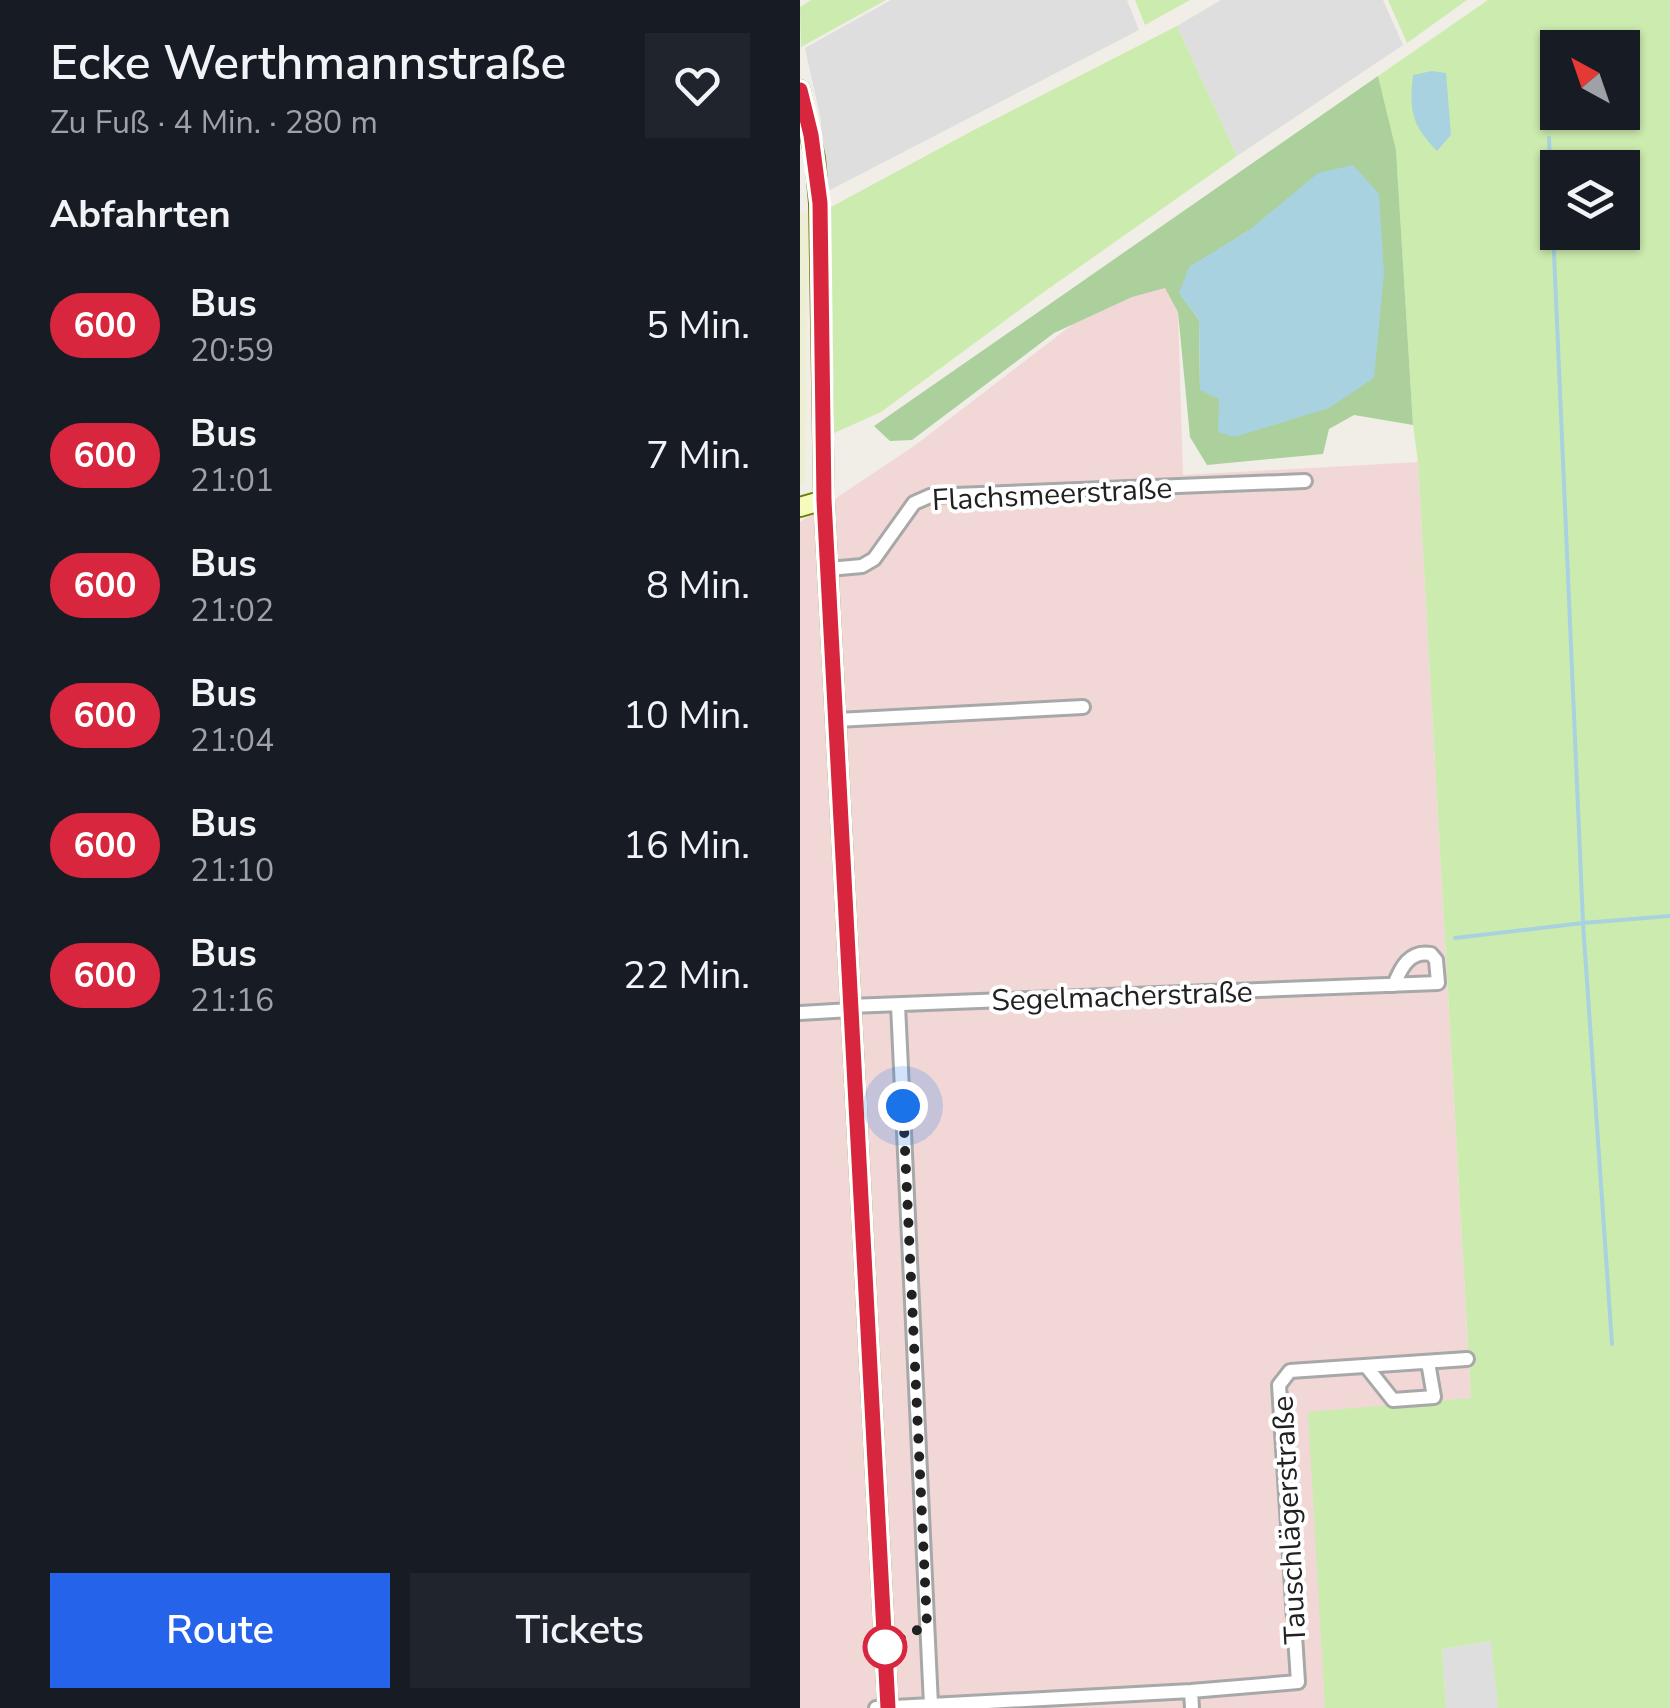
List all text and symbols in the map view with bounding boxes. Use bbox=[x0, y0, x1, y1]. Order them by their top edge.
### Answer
text: Ecke Werthmannstraße bbox=[50, 30, 566, 96]
north arrow bbox=[1540, 30, 1640, 130]
map controls bbox=[1540, 30, 1640, 250]
button: heart bbox=[645, 33, 750, 138]
text: Zu Fuß · 4 Min. · 280 m bbox=[50, 101, 378, 144]
button: layers bbox=[1540, 150, 1640, 250]
text: Abfahrten bbox=[50, 189, 231, 240]
text: Bus bbox=[190, 278, 257, 329]
text: 5 Min. bbox=[646, 300, 750, 351]
text: 600 bbox=[73, 302, 137, 349]
text: 20:59 bbox=[190, 329, 274, 372]
text: Bus bbox=[190, 408, 257, 459]
text: 7 Min. bbox=[646, 430, 750, 481]
text: 600 bbox=[73, 432, 137, 479]
text: 21:01 bbox=[190, 459, 274, 502]
street label: Flachsmeerstraße bbox=[931, 468, 1173, 521]
text: Bus bbox=[190, 538, 257, 589]
text: 8 Min. bbox=[646, 560, 750, 611]
text: 600 bbox=[73, 562, 137, 609]
text: 21:02 bbox=[190, 589, 274, 632]
text: Bus bbox=[190, 668, 257, 719]
text: 10 Min. bbox=[623, 690, 750, 741]
text: 600 bbox=[73, 692, 137, 739]
text: 21:04 bbox=[190, 719, 274, 762]
text: Bus bbox=[190, 798, 257, 849]
text: 16 Min. bbox=[623, 820, 750, 871]
text: 600 bbox=[73, 822, 137, 869]
text: 21:10 bbox=[190, 849, 274, 892]
text: Bus bbox=[190, 928, 257, 979]
text: 22 Min. bbox=[623, 950, 750, 1001]
text: 600 bbox=[73, 952, 137, 999]
street label: Segelmacherstraße bbox=[991, 971, 1253, 1022]
text: 21:16 bbox=[190, 979, 274, 1022]
your location bbox=[878, 1081, 928, 1131]
street label: Tauschlägerstraße bbox=[1263, 1395, 1316, 1645]
button: Route bbox=[50, 1573, 390, 1688]
button: Tickets bbox=[410, 1573, 750, 1688]
unlabelled marker bbox=[864, 1626, 906, 1668]

